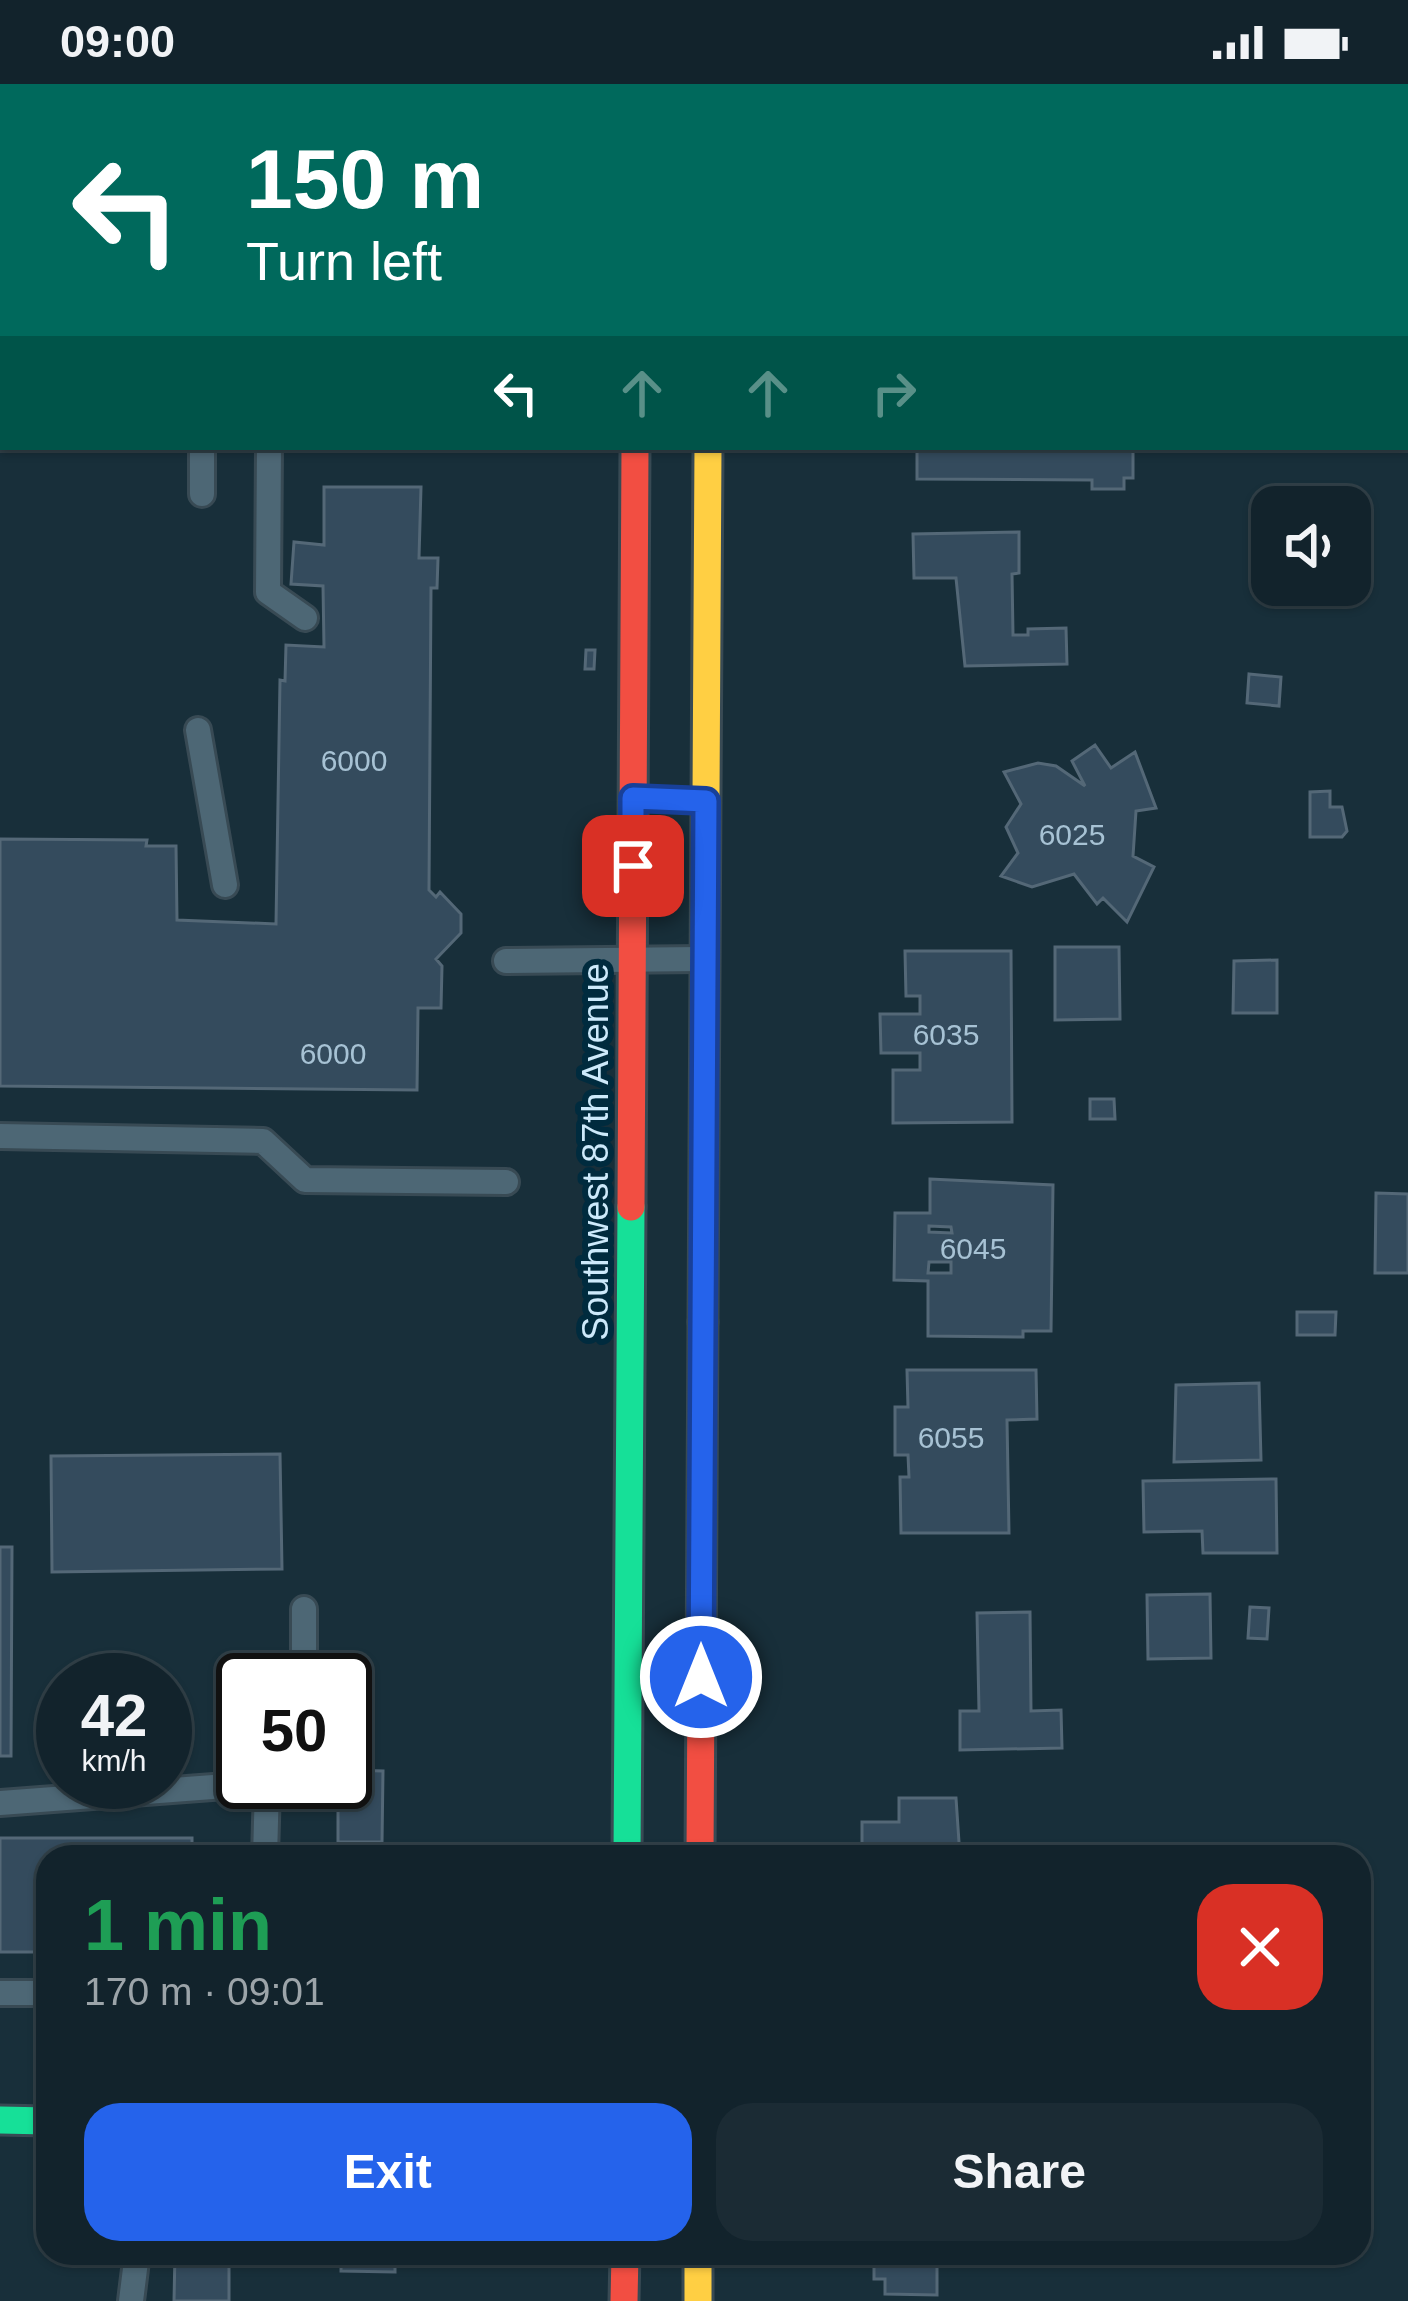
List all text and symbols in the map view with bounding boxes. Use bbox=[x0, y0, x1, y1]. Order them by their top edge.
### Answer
text: 09:00 bbox=[60, 16, 175, 67]
icon: left bbox=[48, 132, 204, 288]
text: 150 m bbox=[246, 132, 484, 226]
text: Turn left bbox=[246, 231, 442, 291]
icon: left bbox=[483, 360, 549, 426]
icon: ahead bbox=[609, 360, 675, 426]
icon: ahead bbox=[735, 360, 801, 426]
icon: right bbox=[861, 360, 927, 426]
map controls bbox=[1251, 486, 1371, 606]
button: sound bbox=[1251, 486, 1371, 606]
house number: 6000 bbox=[321, 744, 387, 777]
pin bbox=[582, 815, 684, 917]
house number: 6025 bbox=[1039, 818, 1105, 851]
icon: arrive bbox=[600, 833, 666, 899]
street label: Southwest 87th Avenue bbox=[575, 963, 616, 1341]
house number: 6035 bbox=[913, 1018, 979, 1051]
house number: 6000 bbox=[300, 1037, 366, 1070]
house number: 6045 bbox=[940, 1232, 1006, 1265]
house number: 6055 bbox=[918, 1421, 984, 1454]
position arrow bbox=[638, 1614, 764, 1740]
speed limit sign: 50 bbox=[216, 1653, 372, 1809]
text: 42 bbox=[81, 1682, 147, 1749]
text: km/h bbox=[81, 1744, 147, 1777]
button: close bbox=[1197, 1884, 1323, 2010]
text: 1 min bbox=[84, 1885, 272, 1965]
text: 170 m · 09:01 bbox=[84, 1970, 325, 2013]
button: Exit bbox=[84, 2103, 692, 2241]
button: Share bbox=[716, 2103, 1323, 2241]

